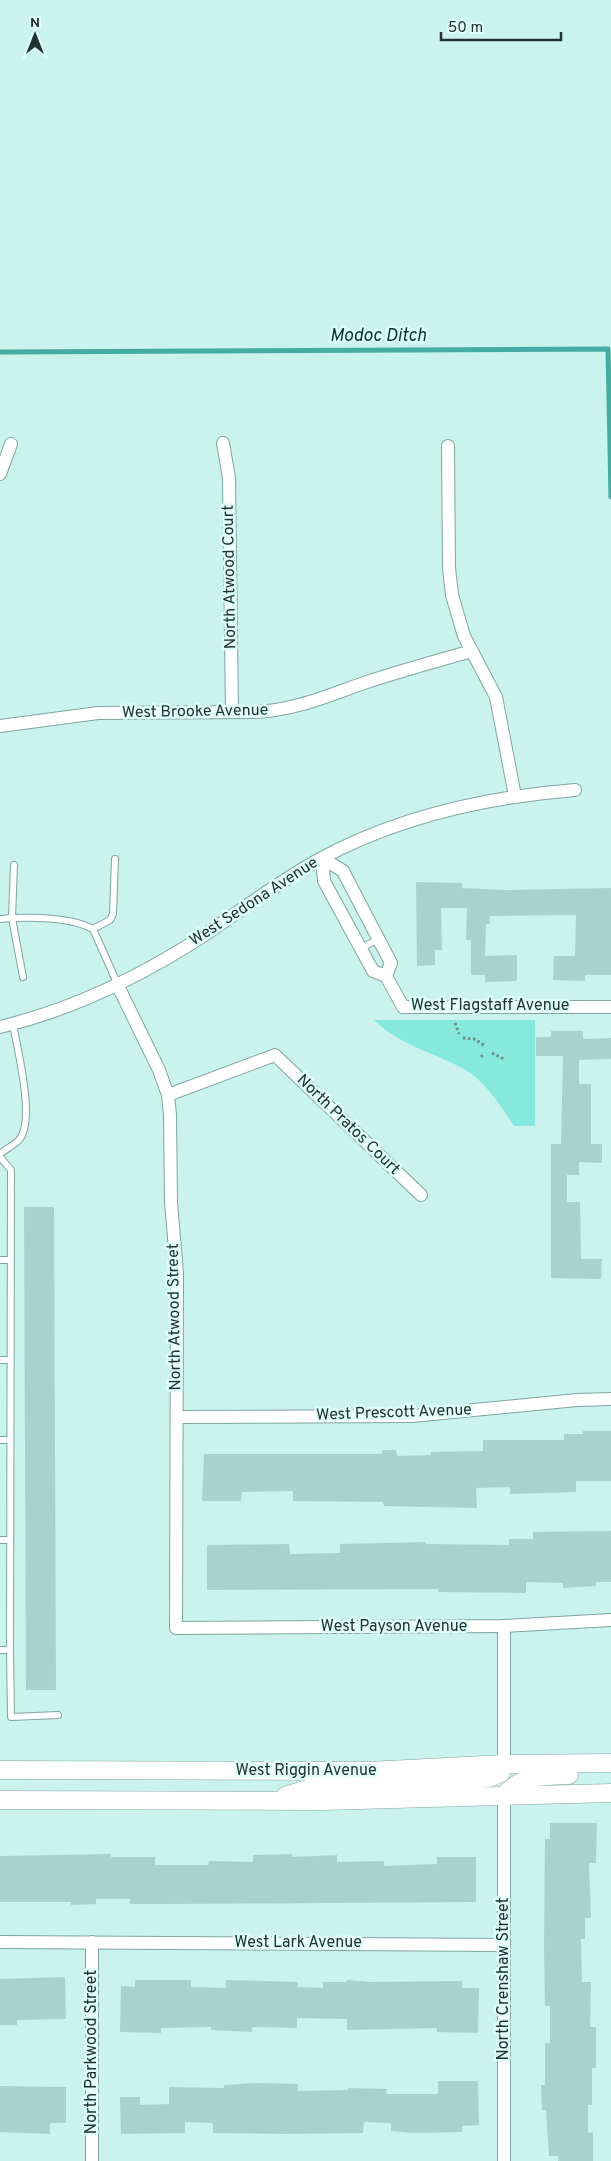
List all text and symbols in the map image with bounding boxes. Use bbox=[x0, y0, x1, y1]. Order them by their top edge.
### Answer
north arrow bbox=[10, 10, 60, 60]
scale bar bbox=[441, 10, 561, 42]
text: N bbox=[30, 15, 40, 32]
text: 50 m bbox=[448, 19, 483, 38]
water label: Modoc Ditch bbox=[330, 325, 427, 348]
street label: North Atwood Court bbox=[219, 505, 241, 649]
street label: West Brooke Avenue bbox=[122, 701, 268, 723]
street label: West Sedona Avenue bbox=[186, 853, 322, 951]
street label: West Flagstaff Avenue bbox=[411, 996, 569, 1016]
street label: North Pratos Court bbox=[292, 1070, 404, 1180]
street label: North Atwood Street bbox=[164, 1243, 186, 1391]
street label: West Prescott Avenue bbox=[316, 1400, 472, 1426]
street label: West Payson Avenue bbox=[321, 1617, 467, 1637]
street label: West Riggin Avenue bbox=[235, 1761, 377, 1781]
street label: North Crenshaw Street bbox=[494, 1897, 514, 2061]
street label: West Lark Avenue bbox=[234, 1933, 362, 1953]
street label: North Parkwood Street bbox=[82, 1970, 102, 2134]

